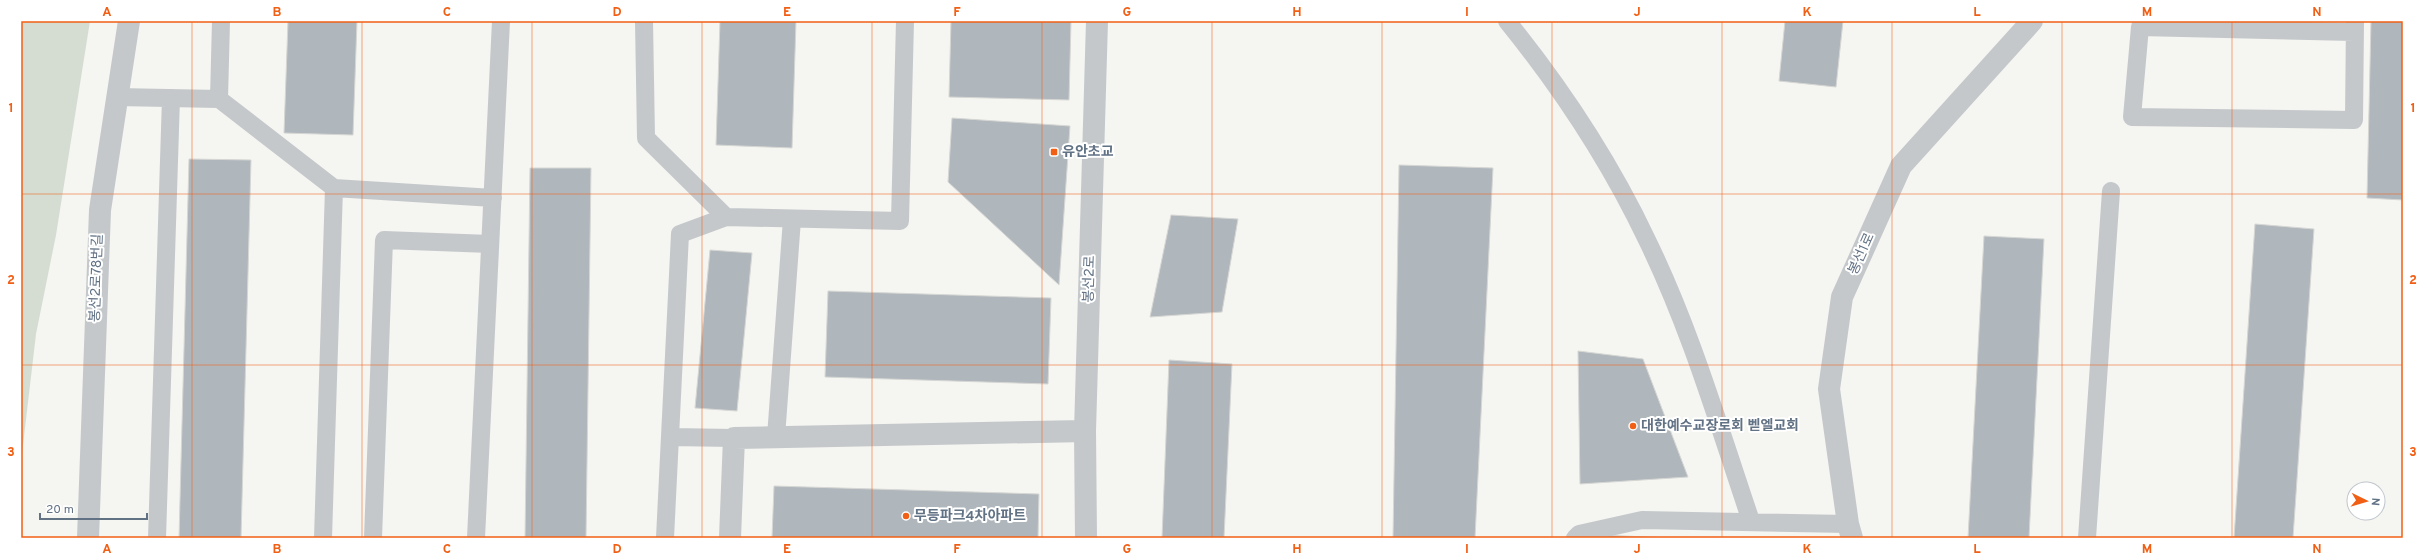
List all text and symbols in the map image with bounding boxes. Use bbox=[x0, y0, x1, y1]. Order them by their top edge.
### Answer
text: A bbox=[102, 5, 112, 21]
text: B bbox=[273, 5, 282, 21]
text: C bbox=[443, 5, 451, 21]
text: D bbox=[612, 5, 622, 21]
text: E bbox=[783, 5, 791, 21]
text: F bbox=[953, 5, 961, 21]
text: G bbox=[1123, 5, 1132, 21]
text: H bbox=[1292, 5, 1302, 21]
text: I bbox=[1465, 5, 1469, 21]
text: J bbox=[1633, 5, 1641, 21]
text: K bbox=[1802, 5, 1812, 21]
text: L bbox=[1973, 5, 1981, 21]
text: M bbox=[2142, 5, 2152, 21]
text: N bbox=[2312, 5, 2322, 21]
text: 1 bbox=[8, 101, 14, 117]
text: 1 bbox=[2410, 101, 2416, 117]
place label: 유안초교 bbox=[1062, 144, 1114, 161]
marker: 유안초교 bbox=[1049, 147, 1059, 157]
street label: 봉선1로 bbox=[1845, 230, 1879, 277]
street label: 봉선2로78번길 bbox=[87, 234, 107, 322]
street label: 봉선2로 bbox=[1081, 255, 1099, 303]
text: 2 bbox=[7, 273, 15, 289]
text: 2 bbox=[2409, 273, 2417, 289]
place label: 대한예수교장로회 벧엘교회 bbox=[1641, 417, 1799, 435]
marker: 대한예수교장로회 벧엘교회 bbox=[1628, 421, 1638, 431]
text: 3 bbox=[7, 445, 15, 461]
text: 3 bbox=[2409, 445, 2417, 461]
north arrow bbox=[2346, 481, 2386, 521]
scale bar bbox=[40, 495, 147, 521]
text: N bbox=[2368, 497, 2382, 506]
text: 20 m bbox=[46, 502, 74, 518]
place label: 무등파크4차아파트 bbox=[914, 508, 1026, 525]
marker: 무등파크4차아파트 bbox=[901, 511, 911, 521]
text: A bbox=[102, 542, 112, 558]
text: B bbox=[273, 542, 282, 558]
text: C bbox=[443, 542, 451, 558]
text: D bbox=[612, 542, 622, 558]
text: E bbox=[783, 542, 791, 558]
text: F bbox=[953, 542, 961, 558]
text: G bbox=[1123, 542, 1132, 558]
text: H bbox=[1292, 542, 1302, 558]
text: I bbox=[1465, 542, 1469, 558]
text: J bbox=[1633, 542, 1641, 558]
text: K bbox=[1802, 542, 1812, 558]
text: L bbox=[1973, 542, 1981, 558]
text: M bbox=[2142, 542, 2152, 558]
text: N bbox=[2312, 542, 2322, 558]

